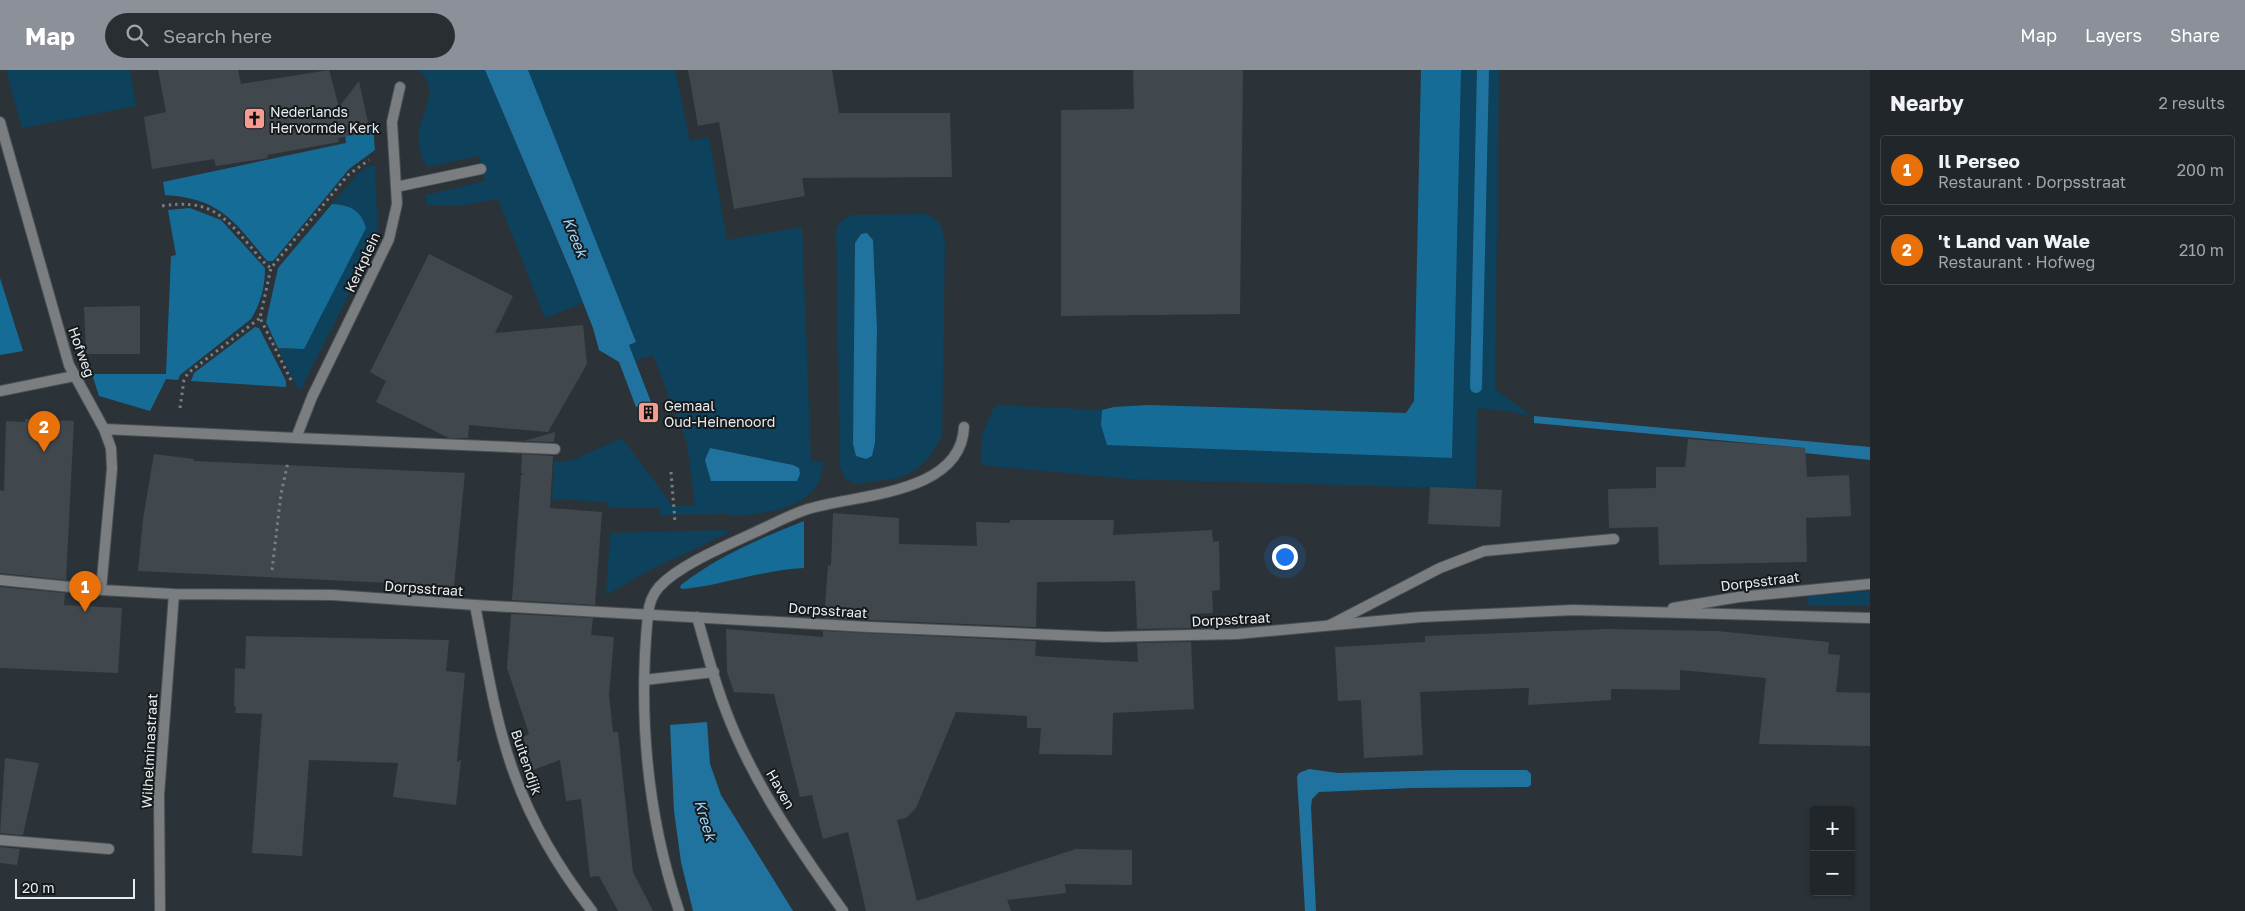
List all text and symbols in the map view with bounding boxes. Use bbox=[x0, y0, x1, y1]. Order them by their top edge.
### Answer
search box bbox=[105, 13, 455, 58]
text: Map bbox=[25, 21, 75, 50]
icon: search bbox=[123, 21, 151, 49]
text: Search here bbox=[163, 24, 272, 47]
text: Map bbox=[2020, 24, 2057, 46]
text: Layers bbox=[2085, 24, 2142, 46]
text: Share bbox=[2170, 24, 2220, 46]
text: Nearby bbox=[1890, 90, 1964, 116]
text: 2 results bbox=[2159, 93, 2225, 113]
place label: Nederlands Hervormde Kerk bbox=[270, 103, 380, 136]
church icon: Nederlands Hervormde Kerk bbox=[242, 107, 266, 131]
text: Il Perseo bbox=[1938, 149, 2020, 172]
text: 1 bbox=[1903, 160, 1911, 180]
text: 200 m bbox=[2177, 160, 2224, 180]
text: Restaurant · Dorpsstraat bbox=[1938, 172, 2126, 192]
water label: Kreek bbox=[560, 214, 593, 261]
street label: Kerkplein bbox=[341, 229, 383, 295]
text: 't Land van Wale bbox=[1938, 229, 2090, 252]
text: 2 bbox=[1902, 240, 1912, 260]
text: 210 m bbox=[2179, 240, 2224, 260]
text: Restaurant · Hofweg bbox=[1938, 252, 2095, 272]
street label: Hofweg bbox=[65, 325, 99, 379]
place label: Gemaal Oud-Heinenoord bbox=[664, 397, 775, 430]
building icon: Gemaal Oud-Heinenoord bbox=[636, 401, 660, 425]
pin: 2 bbox=[28, 411, 60, 452]
your location bbox=[1272, 544, 1298, 570]
street label: Dorpsstraat bbox=[1720, 568, 1800, 594]
pin: 1 bbox=[69, 571, 101, 612]
street label: Dorpsstraat bbox=[384, 577, 464, 599]
street label: Dorpsstraat bbox=[788, 599, 868, 621]
street label: Dorpsstraat bbox=[1191, 608, 1271, 630]
street label: Wilhelminastraat bbox=[137, 693, 161, 809]
street label: Buitendijk bbox=[508, 727, 546, 797]
street label: Haven bbox=[763, 766, 799, 812]
water label: Kreek bbox=[691, 797, 721, 844]
map controls bbox=[1810, 806, 1855, 896]
button: + bbox=[1810, 806, 1855, 851]
button: − bbox=[1810, 851, 1855, 896]
scale bar bbox=[15, 876, 135, 899]
text: 20 m bbox=[22, 879, 55, 896]

